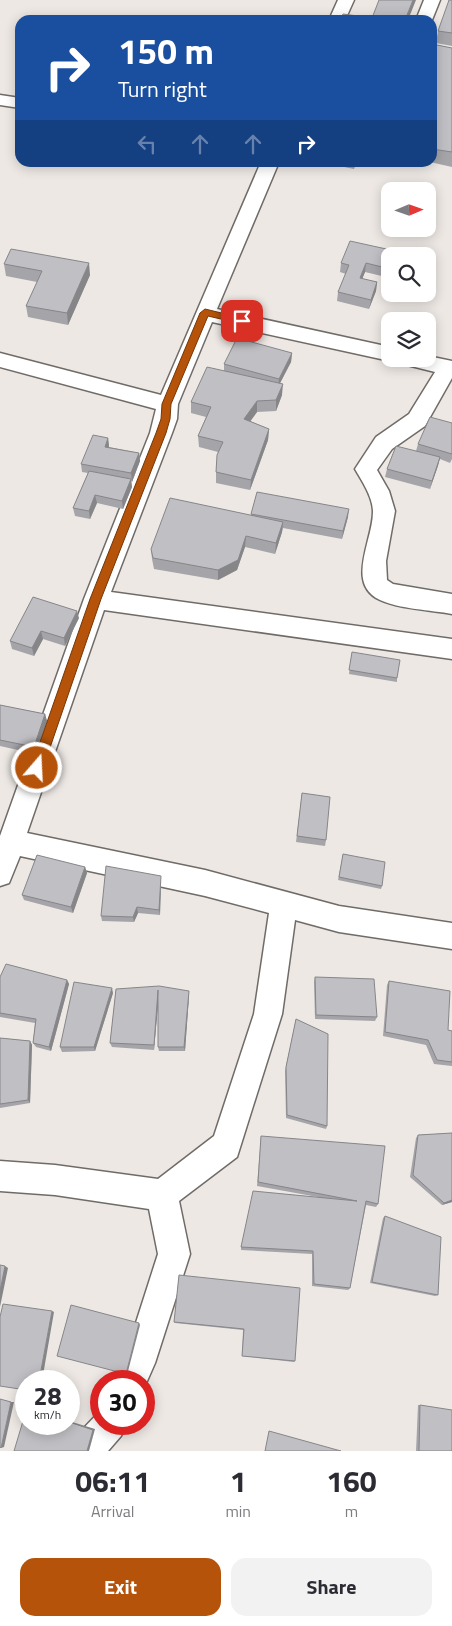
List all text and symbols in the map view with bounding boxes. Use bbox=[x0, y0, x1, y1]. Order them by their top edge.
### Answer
text: 150 m bbox=[118, 24, 214, 78]
icon: right bbox=[35, 35, 100, 100]
text: Turn right bbox=[118, 72, 207, 106]
icon: left bbox=[133, 130, 161, 158]
icon: ahead bbox=[186, 130, 214, 158]
icon: ahead bbox=[239, 130, 267, 158]
icon: right bbox=[292, 130, 320, 158]
north arrow bbox=[381, 182, 436, 238]
map controls bbox=[381, 182, 436, 367]
button: search bbox=[381, 247, 436, 302]
pin bbox=[221, 300, 263, 342]
icon: arrive bbox=[228, 307, 256, 335]
button: layers bbox=[381, 312, 436, 367]
position arrow bbox=[10, 741, 62, 793]
speed limit sign: 30 bbox=[90, 1370, 155, 1435]
text: 28 bbox=[33, 1377, 62, 1415]
text: km/h bbox=[34, 1405, 61, 1424]
text: 06:11 bbox=[75, 1458, 150, 1504]
text: 1 bbox=[230, 1458, 247, 1504]
text: 160 bbox=[326, 1458, 377, 1504]
text: Arrival bbox=[91, 1499, 134, 1523]
text: min bbox=[225, 1499, 251, 1523]
text: m bbox=[345, 1499, 358, 1523]
button: Exit bbox=[20, 1558, 221, 1616]
button: Share bbox=[231, 1558, 432, 1616]

